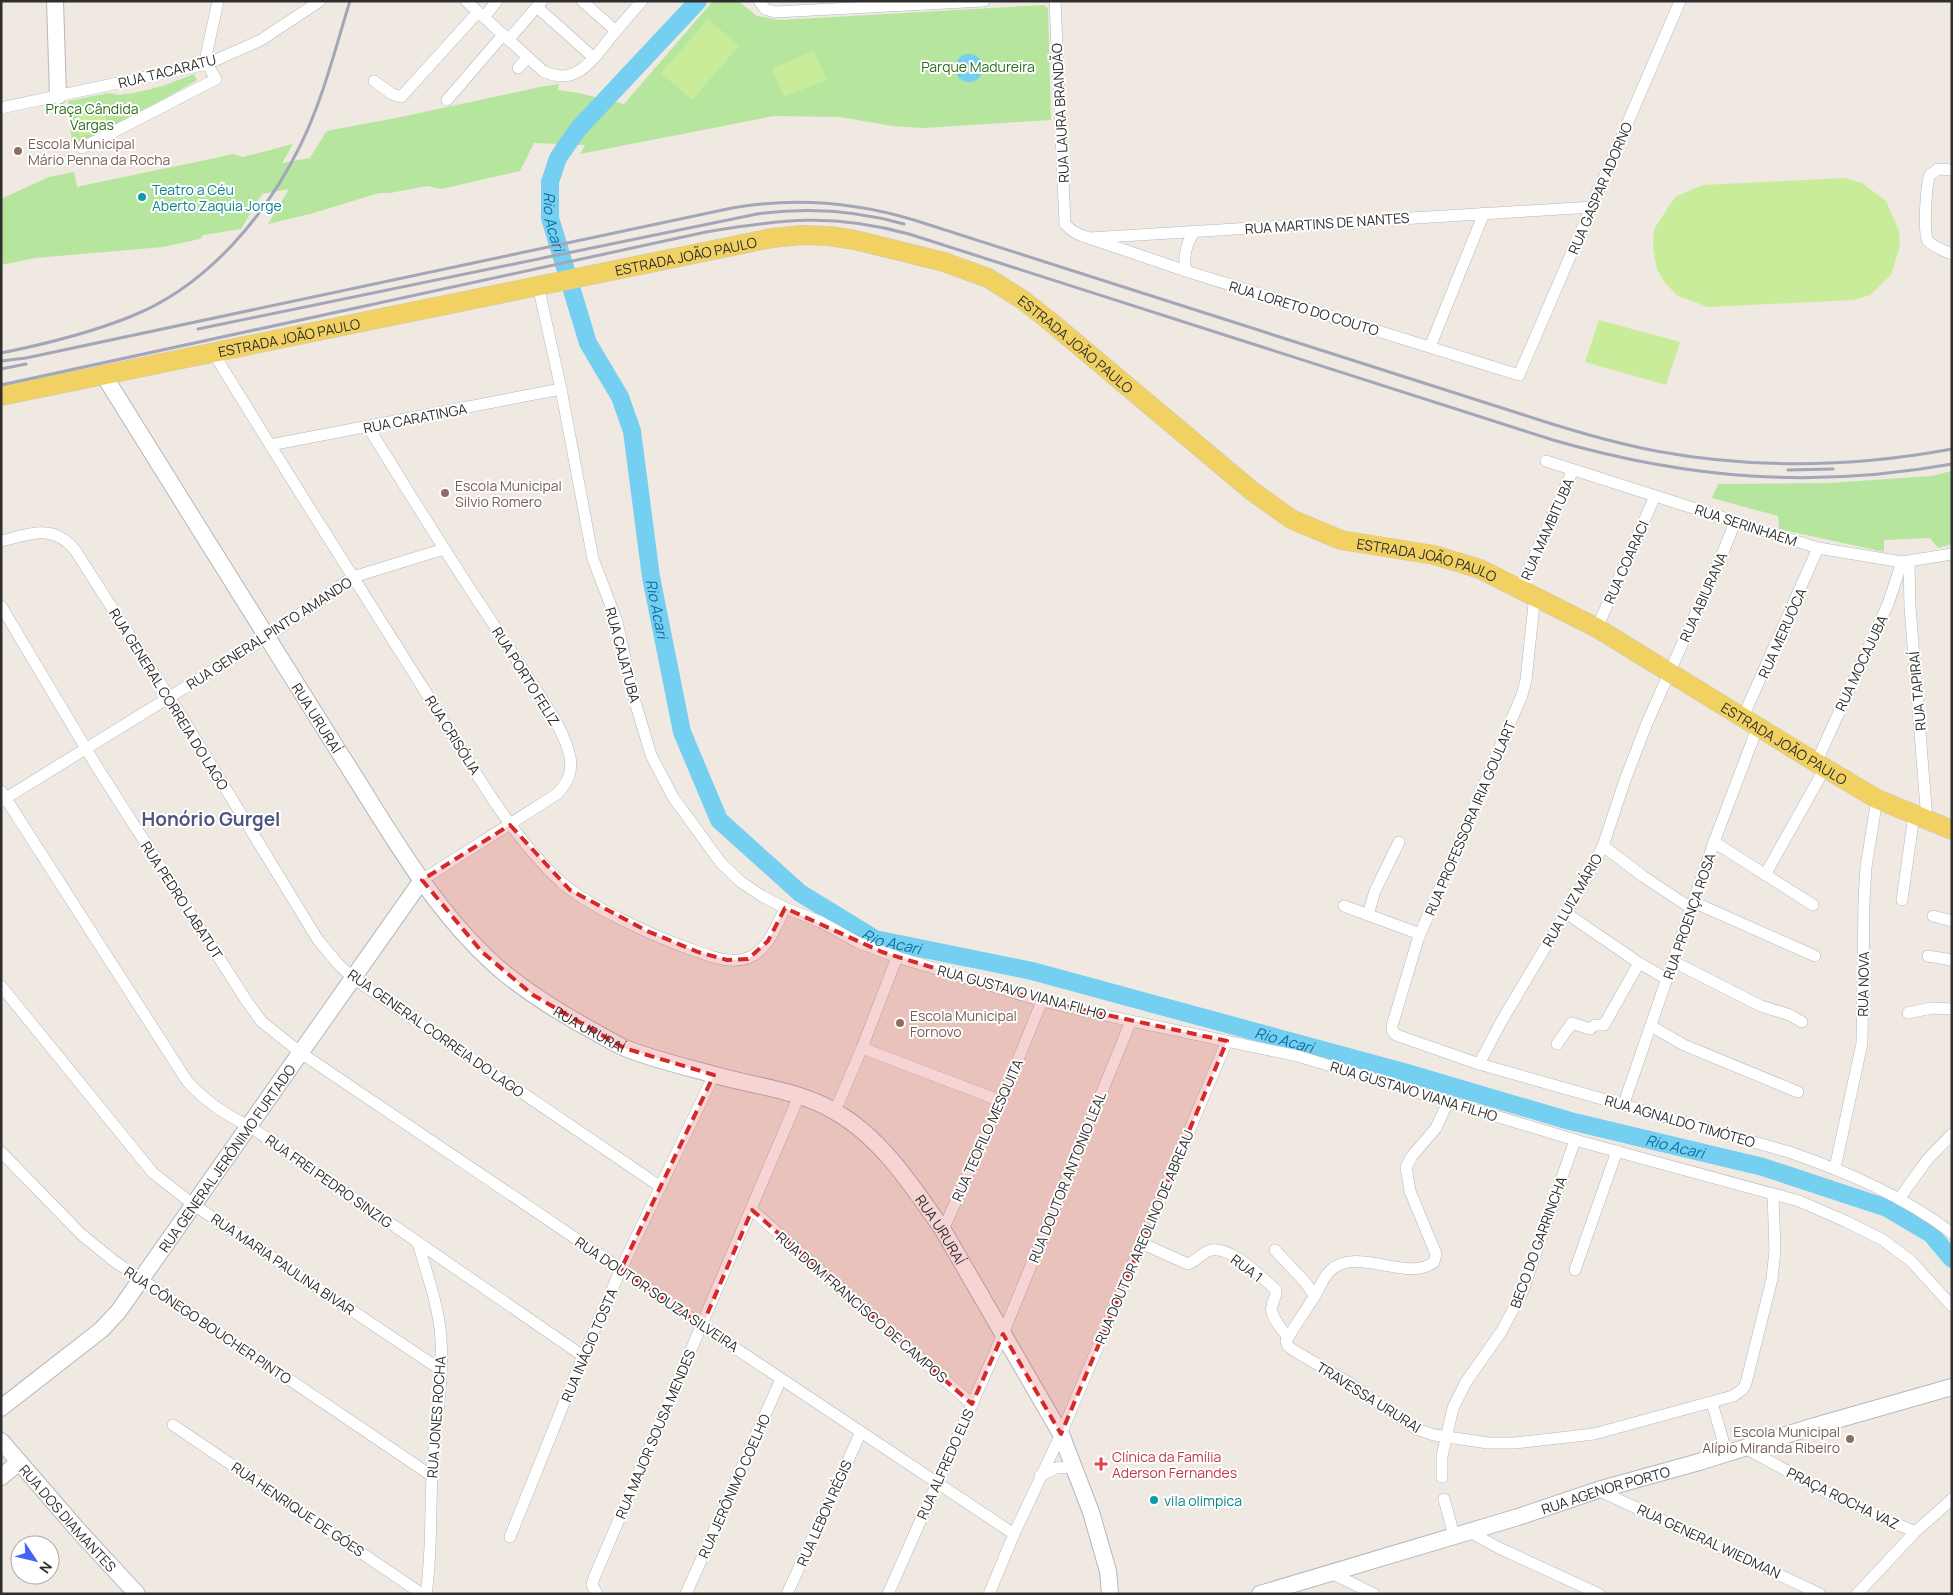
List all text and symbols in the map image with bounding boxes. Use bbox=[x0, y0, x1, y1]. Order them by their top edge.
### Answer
street label: RUA LAURA BRANDÃO bbox=[1047, 43, 1073, 183]
street label: RUA TACARATU bbox=[116, 50, 218, 92]
park label: Parque Madureira bbox=[921, 57, 1035, 76]
park label: Praça Cândida Vargas bbox=[46, 99, 138, 134]
street label: RUA GASPAR ADORNO bbox=[1564, 119, 1636, 257]
place label: Escola Municipal Mário Penna da Rocha bbox=[28, 134, 170, 169]
marker: Escola Municipal Mário Penna da Rocha bbox=[12, 145, 24, 157]
place label: Teatro a Céu Aberto Zaquia Jorge bbox=[152, 180, 282, 215]
marker: Teatro a Céu Aberto Zaquia Jorge bbox=[136, 191, 148, 203]
water label: Rio Acari bbox=[540, 192, 571, 256]
street label: RUA MARTINS DE NANTES bbox=[1244, 208, 1410, 238]
street label: ESTRADA JOÃO PAULO bbox=[613, 232, 758, 279]
street label: RUA LORETO DO COUTO bbox=[1227, 276, 1381, 340]
street label: ESTRADA JOÃO PAULO bbox=[1014, 290, 1138, 397]
street label: ESTRADA JOÃO PAULO bbox=[216, 313, 362, 361]
street label: RUA CARATINGA bbox=[362, 399, 468, 437]
street label: RUA MAMBITUBA bbox=[1516, 475, 1578, 583]
place label: Escola Municipal Silvio Romero bbox=[455, 476, 562, 511]
marker: Escola Municipal Silvio Romero bbox=[439, 487, 451, 499]
street label: RUA SERINHAEM bbox=[1692, 500, 1800, 550]
street label: RUA COARACI bbox=[1599, 517, 1653, 607]
street label: ESTRADA JOÃO PAULO bbox=[1355, 533, 1500, 586]
street label: RUA ABIURANA bbox=[1675, 549, 1731, 645]
street label: RUA GENERAL PINTO AMANDO bbox=[183, 572, 355, 694]
water label: Rio Acari bbox=[641, 577, 674, 643]
street label: RUA MERUÓCA bbox=[1754, 585, 1810, 681]
street label: RUA GENERAL CORREIA DO LAGO bbox=[105, 604, 233, 794]
street label: RUA CAJATUBA bbox=[601, 605, 645, 705]
street label: RUA MOCAJUBA bbox=[1830, 612, 1892, 714]
street label: RUA PORTO FELIZ bbox=[488, 623, 564, 729]
street label: RUA TAPIRAÍ bbox=[1904, 651, 1930, 731]
street label: RUA URURAÍ bbox=[288, 679, 347, 756]
street label: RUA CRISÓLIA bbox=[421, 692, 485, 778]
street label: ESTRADA JOÃO PAULO bbox=[1718, 697, 1851, 789]
street label: RUA PROFESSORA IRIA GOULART bbox=[1420, 717, 1520, 918]
district label: Honório Gurgel bbox=[142, 806, 280, 832]
street label: RUA PEDRO LABATUT bbox=[137, 838, 228, 963]
street label: RUA LUIZ MÁRIO bbox=[1538, 850, 1606, 950]
street label: RUA PROENÇA ROSA bbox=[1658, 850, 1720, 982]
water label: Rio Acari bbox=[858, 923, 925, 959]
street label: RUA NOVA bbox=[1853, 951, 1873, 1017]
street label: RUA GUSTAVO VIANA FILHO bbox=[936, 960, 1108, 1024]
street label: RUA GENERAL CORREIA DO LAGO bbox=[344, 965, 528, 1101]
street label: RUA URURAÍ bbox=[550, 1001, 628, 1057]
place label: Escola Municipal Fornovo bbox=[910, 1006, 1017, 1041]
marker: Escola Municipal Fornovo bbox=[894, 1017, 906, 1029]
water label: Rio Acari bbox=[1253, 1022, 1318, 1058]
street label: RUA TEOFILO MESQUITA bbox=[947, 1056, 1027, 1204]
street label: RUA GUSTAVO VIANA FILHO bbox=[1328, 1056, 1500, 1126]
street label: RUA GENERAL JERÔNIMO FURTADO bbox=[154, 1060, 299, 1256]
street label: RUA DOUTOR ANTONIO LEAL bbox=[1024, 1088, 1110, 1266]
street label: RUA AGNALDO TIMÓTEO bbox=[1603, 1090, 1757, 1152]
street label: RUA DOUTOR AREOLINO DE ABREAU bbox=[1090, 1127, 1198, 1347]
water label: Rio Acari bbox=[1643, 1129, 1709, 1164]
street label: RUA FREI PEDRO SINZIG bbox=[262, 1130, 396, 1232]
street label: BECO DO GARRINCHA bbox=[1505, 1173, 1571, 1311]
street label: RUA URURAÍ bbox=[912, 1191, 970, 1268]
street label: RUA MARIA PAULINA BIVAR bbox=[208, 1209, 359, 1319]
street label: RUA DOM FRANCISCO DE CAMPOS bbox=[772, 1227, 952, 1387]
street label: RUA DOUTOR SOUZA SILVEIRA bbox=[571, 1232, 743, 1356]
street label: RUA 1 bbox=[1227, 1250, 1267, 1286]
street label: RUA CÔNEGO BOUCHER PINTO bbox=[121, 1262, 295, 1388]
street label: RUA INÁCIO TOSTA bbox=[556, 1285, 622, 1405]
street label: RUA MAJOR SOUSA MENDES bbox=[611, 1346, 699, 1522]
street label: RUA JONES ROCHA bbox=[422, 1355, 450, 1479]
street label: TRAVESSA URURAI bbox=[1313, 1357, 1425, 1437]
street label: RUA ALFREDO ELIS bbox=[912, 1405, 978, 1522]
street label: RUA JERÔNIMO COELHO bbox=[694, 1411, 774, 1561]
place label: Escola Municipal Alípio Miranda Ribeiro bbox=[1702, 1422, 1840, 1457]
marker: Escola Municipal Alípio Miranda Ribeiro bbox=[1844, 1433, 1856, 1445]
place label: Clínica da Família Aderson Fernandes bbox=[1112, 1447, 1237, 1482]
street label: RUA HENRIQUE DE GÓES bbox=[228, 1457, 368, 1561]
street label: RUA LEBON RÉGIS bbox=[792, 1457, 856, 1569]
marker: Clínica da Família Aderson Fernandes bbox=[1094, 1457, 1108, 1471]
street label: RUA DOS DIAMANTES bbox=[16, 1461, 120, 1575]
street label: RUA AGENOR PORTO bbox=[1539, 1461, 1672, 1518]
street label: PRAÇA ROCHA VAZ bbox=[1784, 1463, 1902, 1533]
place label: vila olimpica bbox=[1164, 1491, 1242, 1510]
marker: vila olimpica bbox=[1148, 1494, 1160, 1506]
street label: RUA GENERAL WIEDMAN bbox=[1634, 1499, 1784, 1583]
north arrow bbox=[10, 1535, 60, 1585]

